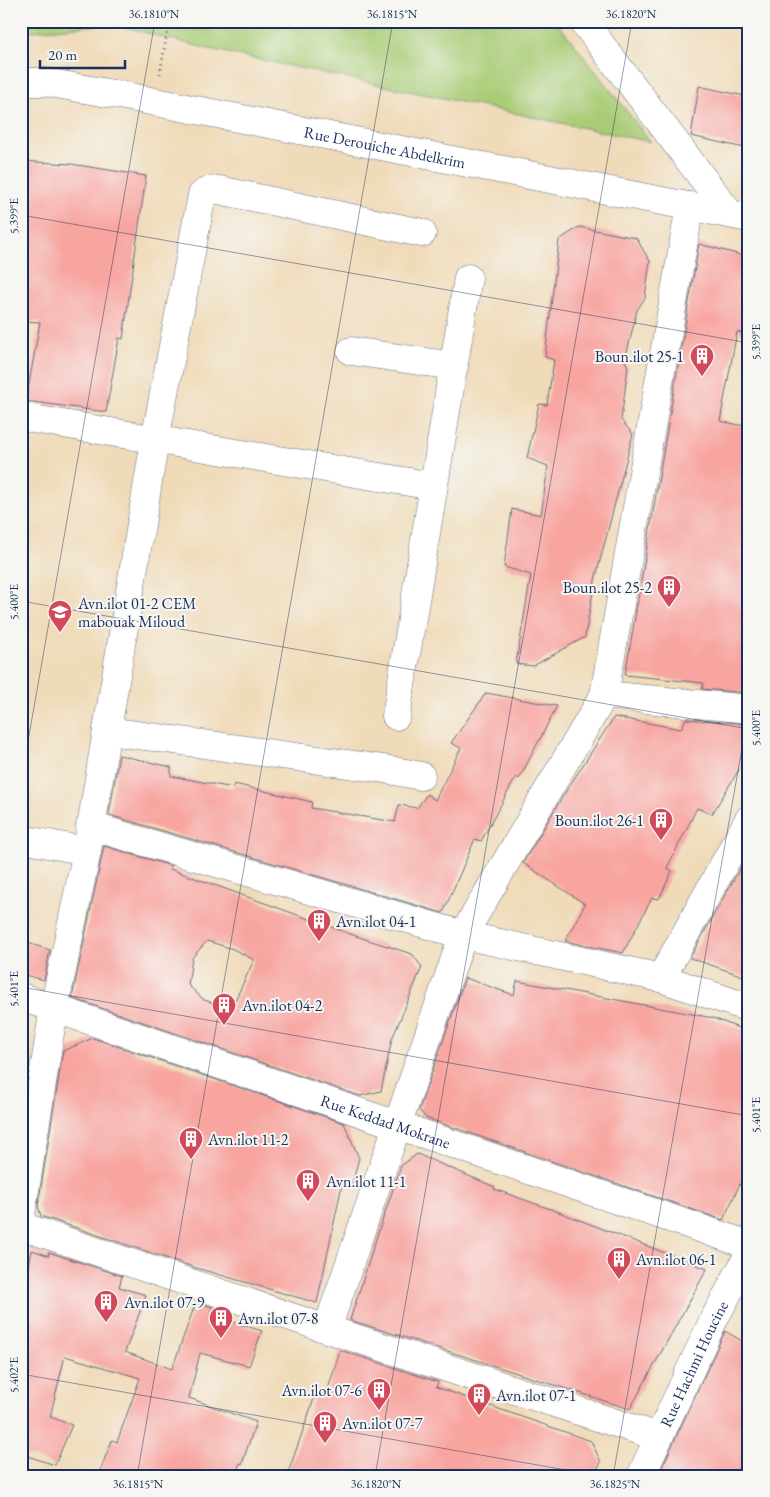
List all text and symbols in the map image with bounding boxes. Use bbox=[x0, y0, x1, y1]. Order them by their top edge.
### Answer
text: 36.1810°N bbox=[129, 6, 180, 22]
text: 36.1815°N bbox=[367, 6, 418, 22]
text: 36.1820°N bbox=[606, 6, 657, 22]
scale bar bbox=[40, 38, 125, 70]
text: 20 m bbox=[48, 45, 77, 64]
street label: Rue Derouiche Abdelkrim bbox=[302, 121, 468, 173]
text: 5.399°E bbox=[6, 198, 22, 234]
text: 5.399°E bbox=[748, 324, 764, 360]
building icon: Boun.ilot 25-1 bbox=[689, 343, 715, 377]
place label: Boun.ilot 25-1 bbox=[595, 346, 684, 367]
building icon: Boun.ilot 25-2 bbox=[656, 574, 682, 608]
place label: Boun.ilot 25-2 bbox=[563, 577, 652, 598]
text: 5.400°E bbox=[6, 584, 22, 620]
place label: Avn.ilot 01-2 CEM mabouak Miloud bbox=[77, 593, 196, 632]
school or university icon: Avn.ilot 01-2 CEM mabouak Miloud bbox=[47, 599, 73, 633]
text: 5.400°E bbox=[748, 710, 764, 746]
building icon: Boun.ilot 26-1 bbox=[648, 807, 674, 841]
place label: Boun.ilot 26-1 bbox=[555, 810, 644, 831]
building icon: Avn.ilot 04-1 bbox=[306, 908, 332, 942]
place label: Avn.ilot 04-1 bbox=[335, 911, 416, 932]
text: 5.401°E bbox=[6, 971, 22, 1007]
building icon: Avn.ilot 04-2 bbox=[211, 992, 237, 1026]
place label: Avn.ilot 04-2 bbox=[241, 995, 323, 1016]
street label: Rue Keddad Mokrane bbox=[318, 1090, 453, 1153]
text: 5.401°E bbox=[748, 1097, 764, 1133]
building icon: Avn.ilot 11-2 bbox=[178, 1126, 204, 1160]
place label: Avn.ilot 11-2 bbox=[207, 1129, 289, 1150]
building icon: Avn.ilot 11-1 bbox=[295, 1168, 321, 1202]
place label: Avn.ilot 11-1 bbox=[325, 1171, 406, 1192]
building icon: Avn.ilot 06-1 bbox=[606, 1246, 632, 1280]
place label: Avn.ilot 06-1 bbox=[635, 1249, 716, 1270]
building icon: Avn.ilot 07-9 bbox=[93, 1289, 119, 1323]
place label: Avn.ilot 07-9 bbox=[123, 1292, 205, 1313]
street label: Rue Hachmi Houcine bbox=[655, 1297, 733, 1431]
building icon: Avn.ilot 07-8 bbox=[208, 1305, 234, 1339]
place label: Avn.ilot 07-8 bbox=[237, 1308, 319, 1329]
text: 5.402°E bbox=[6, 1357, 22, 1393]
building icon: Avn.ilot 07-6 bbox=[366, 1377, 392, 1411]
place label: Avn.ilot 07-6 bbox=[281, 1380, 362, 1401]
building icon: Avn.ilot 07-1 bbox=[466, 1382, 492, 1416]
place label: Avn.ilot 07-1 bbox=[495, 1385, 576, 1406]
building icon: Avn.ilot 07-7 bbox=[312, 1410, 338, 1444]
place label: Avn.ilot 07-7 bbox=[341, 1413, 423, 1434]
text: 36.1815°N bbox=[113, 1476, 164, 1492]
text: 36.1820°N bbox=[351, 1476, 402, 1492]
text: 36.1825°N bbox=[590, 1476, 641, 1492]

